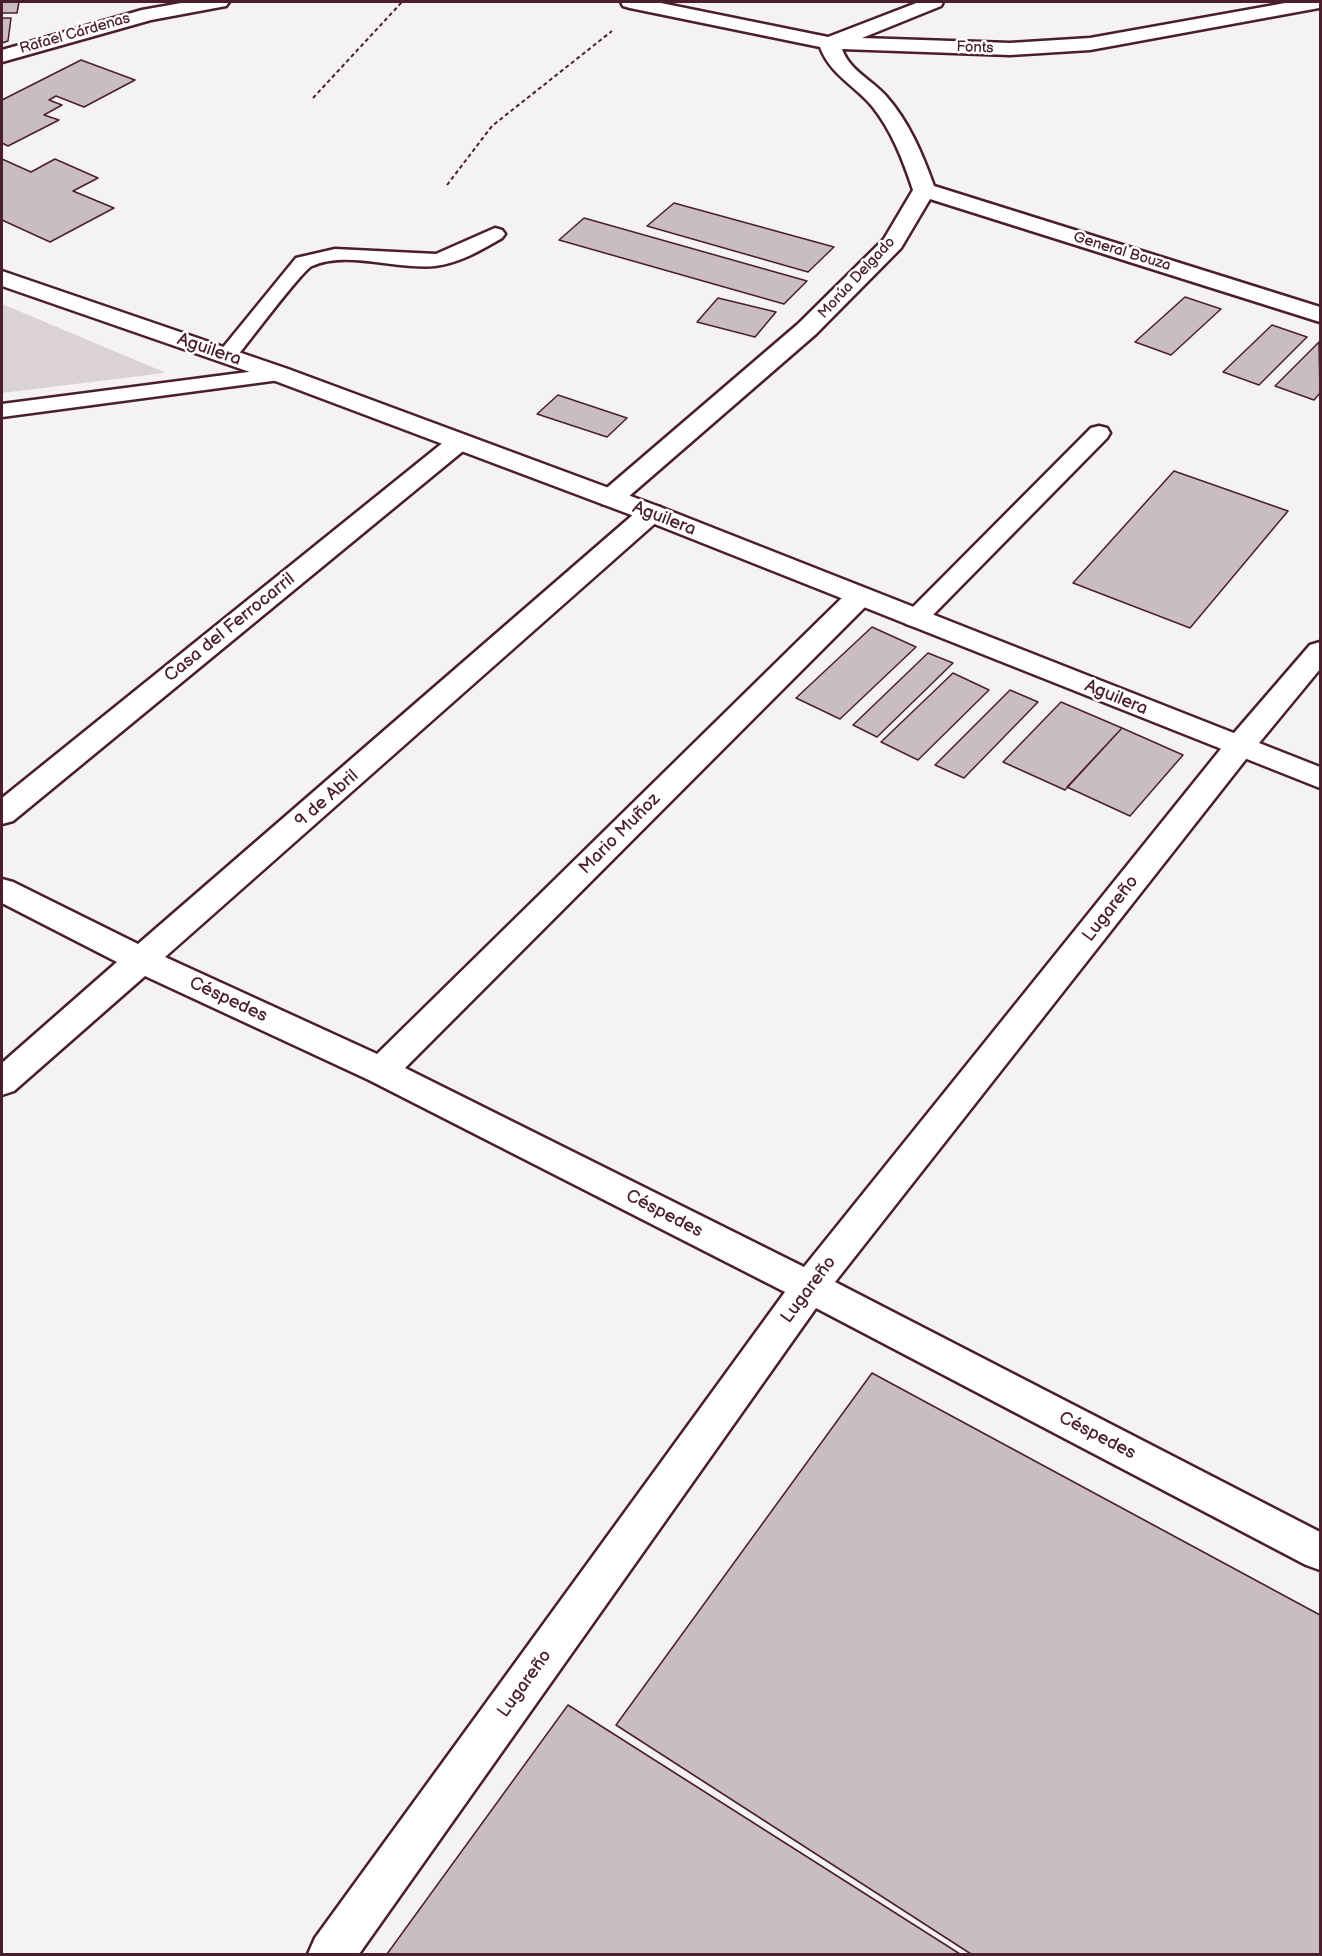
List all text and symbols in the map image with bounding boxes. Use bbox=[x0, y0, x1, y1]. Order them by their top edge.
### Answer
street label: Rafael Cárdenas bbox=[18, 10, 132, 58]
street label: Fonts bbox=[956, 38, 994, 58]
street label: General Bouza bbox=[1071, 229, 1173, 275]
street label: Morúa Delgado bbox=[815, 234, 899, 322]
street label: Aguilera bbox=[174, 329, 244, 371]
street label: Aguilera bbox=[629, 497, 699, 541]
street label: Casa del Ferrocarril bbox=[160, 569, 300, 687]
street label: Aguilera bbox=[1081, 676, 1151, 720]
street label: 9 de Abril bbox=[291, 766, 363, 832]
street label: Mario Muñoz bbox=[575, 789, 665, 879]
street label: Lugareño bbox=[1078, 872, 1144, 946]
street label: Céspedes bbox=[186, 973, 270, 1027]
street label: Céspedes bbox=[622, 1185, 706, 1243]
street label: Lugareño bbox=[777, 1252, 841, 1328]
street label: Céspedes bbox=[1055, 1407, 1139, 1465]
street label: Lugareño bbox=[493, 1646, 557, 1722]

